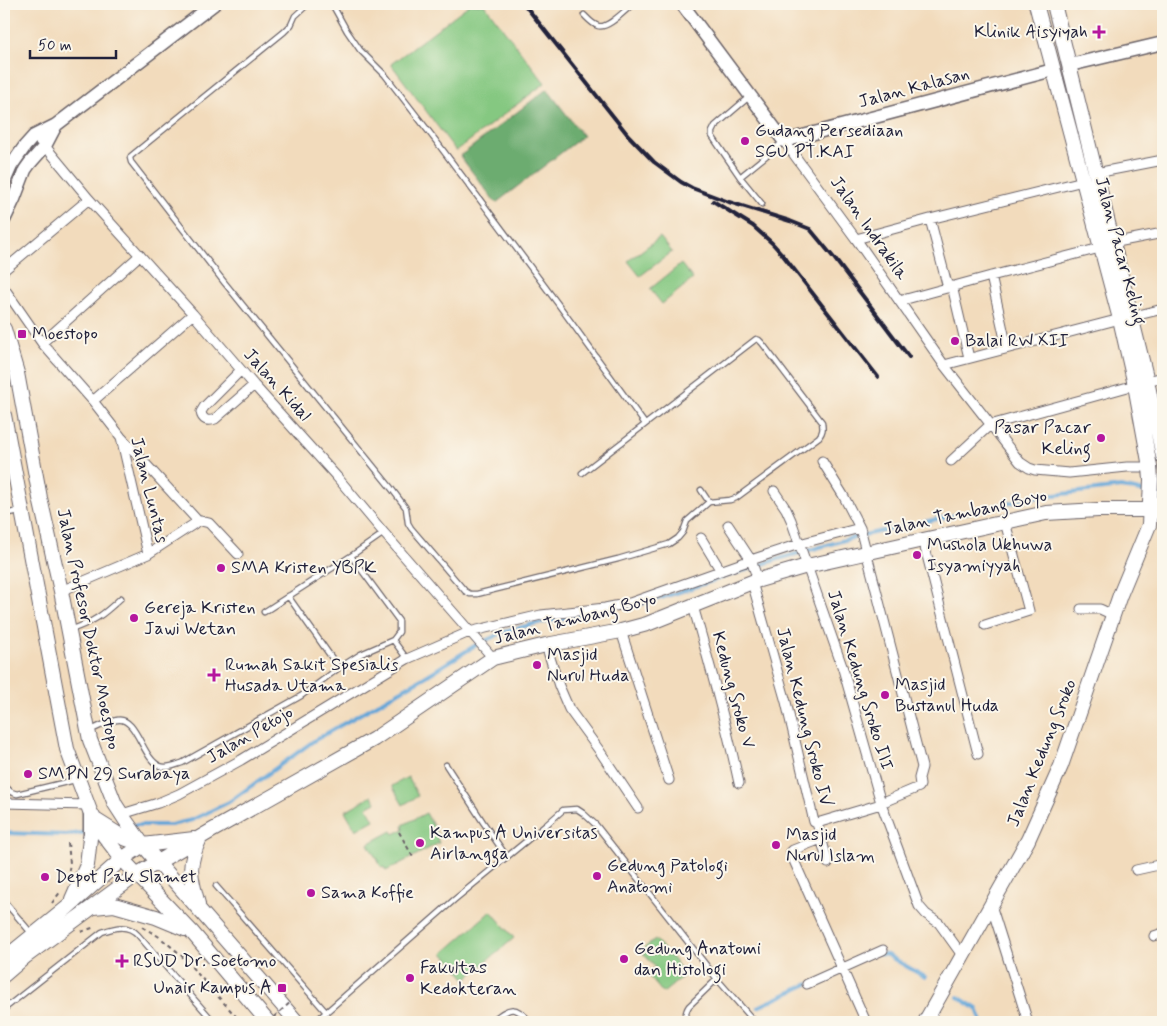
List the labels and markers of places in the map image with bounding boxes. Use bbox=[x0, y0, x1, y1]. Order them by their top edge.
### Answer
place label: Klinik Aisyiyah bbox=[974, 20, 1088, 44]
marker: Klinik Aisyiyah bbox=[1092, 25, 1106, 39]
place label: Gudang Persediaan SGU PT.KAI bbox=[755, 119, 903, 164]
marker: Gudang Persediaan SGU PT.KAI bbox=[739, 135, 751, 147]
place label: Moestopo bbox=[32, 322, 98, 346]
marker: Moestopo bbox=[16, 328, 28, 340]
place label: Balai RW XII bbox=[965, 329, 1069, 353]
marker: Balai RW XII bbox=[949, 335, 961, 347]
place label: Pasar Pacar Keling bbox=[994, 416, 1092, 463]
marker: Pasar Pacar Keling bbox=[1095, 432, 1107, 444]
place label: Mushola Ukhuwa Isyamiyyah bbox=[927, 533, 1052, 578]
marker: Mushola Ukhuwa Isyamiyyah bbox=[911, 549, 923, 561]
place label: SMA Kristen YBPK bbox=[231, 556, 376, 580]
marker: SMA Kristen YBPK bbox=[215, 562, 227, 574]
place label: Gereja Kristen Jawi Wetan bbox=[144, 596, 256, 641]
marker: Gereja Kristen Jawi Wetan bbox=[128, 612, 140, 624]
place label: Masjid Nurul Huda bbox=[547, 643, 629, 688]
place label: Rumah Sakit Spesialis Husada Utama bbox=[225, 653, 398, 698]
marker: Masjid Nurul Huda bbox=[531, 659, 543, 671]
marker: Rumah Sakit Spesialis Husada Utama bbox=[207, 668, 221, 682]
place label: Masjid Bustanul Huda bbox=[895, 673, 999, 718]
marker: Masjid Bustanul Huda bbox=[879, 689, 891, 701]
place label: SMPN 29 Surabaya bbox=[38, 762, 190, 786]
marker: SMPN 29 Surabaya bbox=[22, 768, 34, 780]
place label: Kampus A Universitas Airlangga bbox=[430, 821, 598, 868]
place label: Masjid Nurul Islam bbox=[786, 823, 875, 868]
marker: Kampus A Universitas Airlangga bbox=[414, 837, 426, 849]
marker: Masjid Nurul Islam bbox=[770, 839, 782, 851]
place label: Gedung Patologi Anatomi bbox=[607, 854, 728, 899]
place label: Depot Pak Slamet bbox=[55, 865, 197, 889]
marker: Gedung Patologi Anatomi bbox=[591, 870, 603, 882]
marker: Depot Pak Slamet bbox=[39, 871, 51, 883]
place label: Sama Koffie bbox=[321, 881, 414, 905]
marker: Sama Koffie bbox=[305, 887, 317, 899]
place label: Gedung Anatomi dan Histologi bbox=[634, 937, 761, 984]
place label: RSUD Dr. Soetomo bbox=[133, 949, 277, 973]
marker: Gedung Anatomi dan Histologi bbox=[618, 953, 630, 965]
marker: RSUD Dr. Soetomo bbox=[115, 954, 129, 968]
place label: Fakultas Kedokteran bbox=[420, 956, 516, 1001]
marker: Fakultas Kedokteran bbox=[404, 972, 416, 984]
place label: Unair Kampus A bbox=[153, 976, 272, 1000]
marker: Unair Kampus A bbox=[276, 982, 288, 994]

